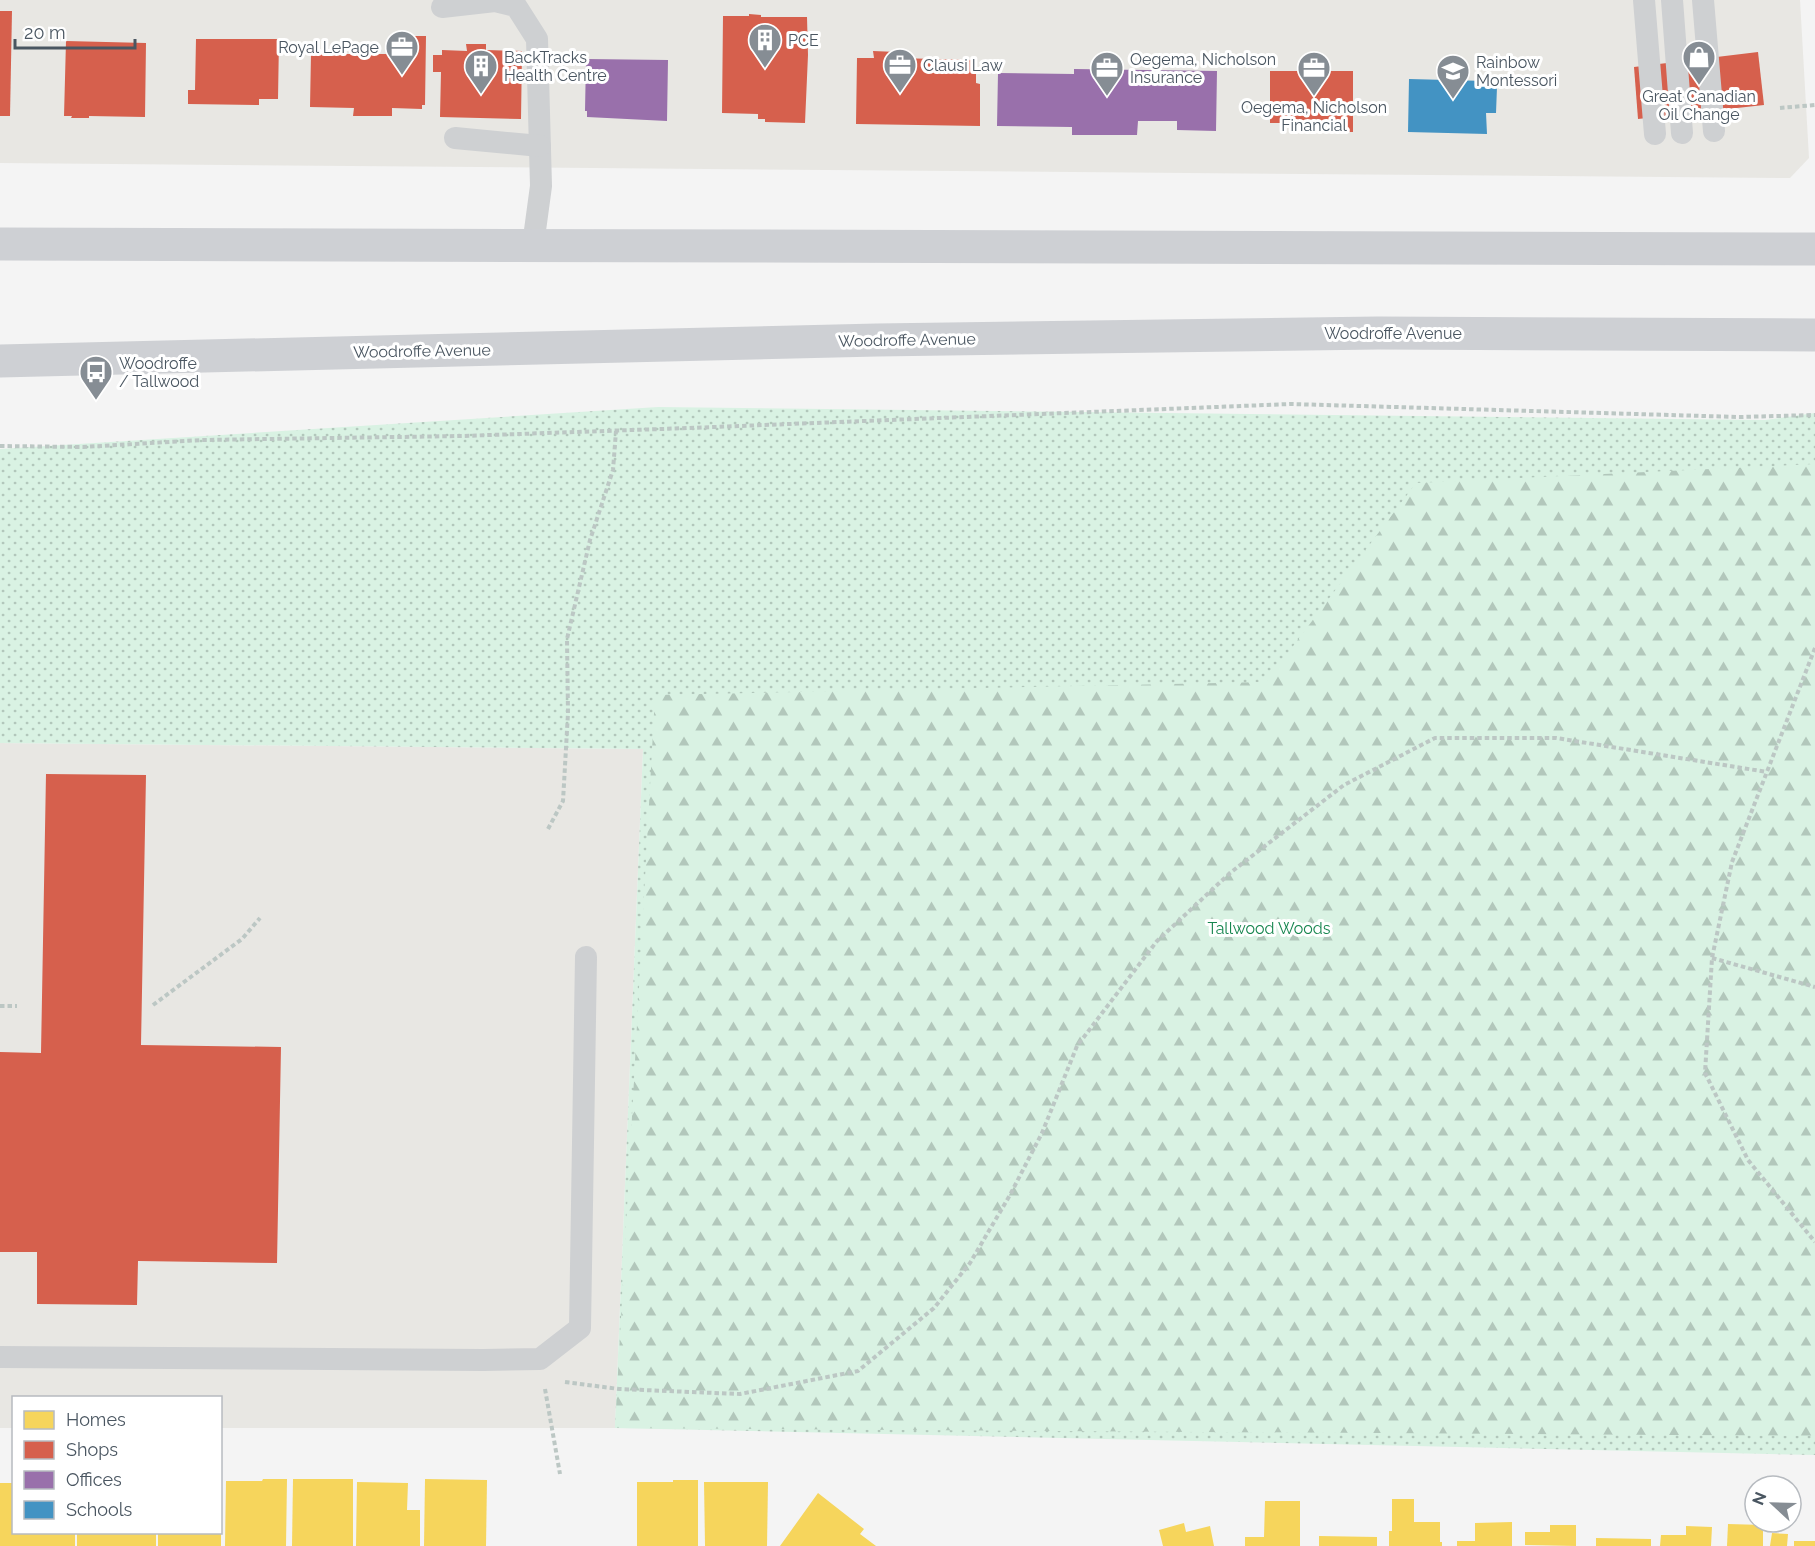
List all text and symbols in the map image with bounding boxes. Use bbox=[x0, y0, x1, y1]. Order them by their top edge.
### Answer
scale bar bbox=[15, 12, 135, 50]
text: 20 m bbox=[24, 22, 66, 43]
building icon: PCE bbox=[747, 22, 783, 69]
office icon: Royal LePage bbox=[384, 29, 420, 76]
place label: PCE bbox=[788, 31, 819, 50]
place label: Royal LePage bbox=[278, 38, 379, 57]
shop icon: Great Canadian Oil Change bbox=[1681, 39, 1717, 86]
office icon: Clausi Law bbox=[882, 47, 918, 94]
building icon: BackTracks Health Centre bbox=[463, 48, 499, 95]
place label: BackTracks Health Centre bbox=[504, 48, 607, 85]
office icon: Oegema, Nicholson Insurance bbox=[1089, 50, 1125, 97]
place label: Oegema, Nicholson Insurance bbox=[1130, 50, 1276, 87]
office icon: Oegema, Nicholson Financial bbox=[1296, 50, 1332, 97]
school or university icon: Rainbow Montessori bbox=[1435, 53, 1471, 100]
place label: Rainbow Montessori bbox=[1476, 53, 1557, 90]
place label: Clausi Law bbox=[923, 56, 1003, 75]
place label: Great Canadian Oil Change bbox=[1642, 87, 1756, 124]
place label: Oegema, Nicholson Financial bbox=[1241, 98, 1387, 135]
street label: Woodroffe Avenue bbox=[1324, 324, 1462, 343]
street label: Woodroffe Avenue bbox=[838, 329, 976, 351]
street label: Woodroffe Avenue bbox=[353, 340, 491, 362]
bus stop icon: Woodroffe / Tallwood bbox=[78, 354, 114, 401]
place label: Woodroffe / Tallwood bbox=[119, 354, 199, 391]
park label: Tallwood Woods bbox=[1208, 919, 1331, 938]
legend bbox=[12, 1396, 222, 1534]
text: Homes bbox=[66, 1409, 126, 1430]
text: Shops bbox=[66, 1439, 118, 1460]
text: Offices bbox=[66, 1469, 122, 1490]
north arrow bbox=[1743, 1474, 1803, 1534]
text: N bbox=[1748, 1489, 1771, 1508]
text: Schools bbox=[66, 1499, 133, 1520]

